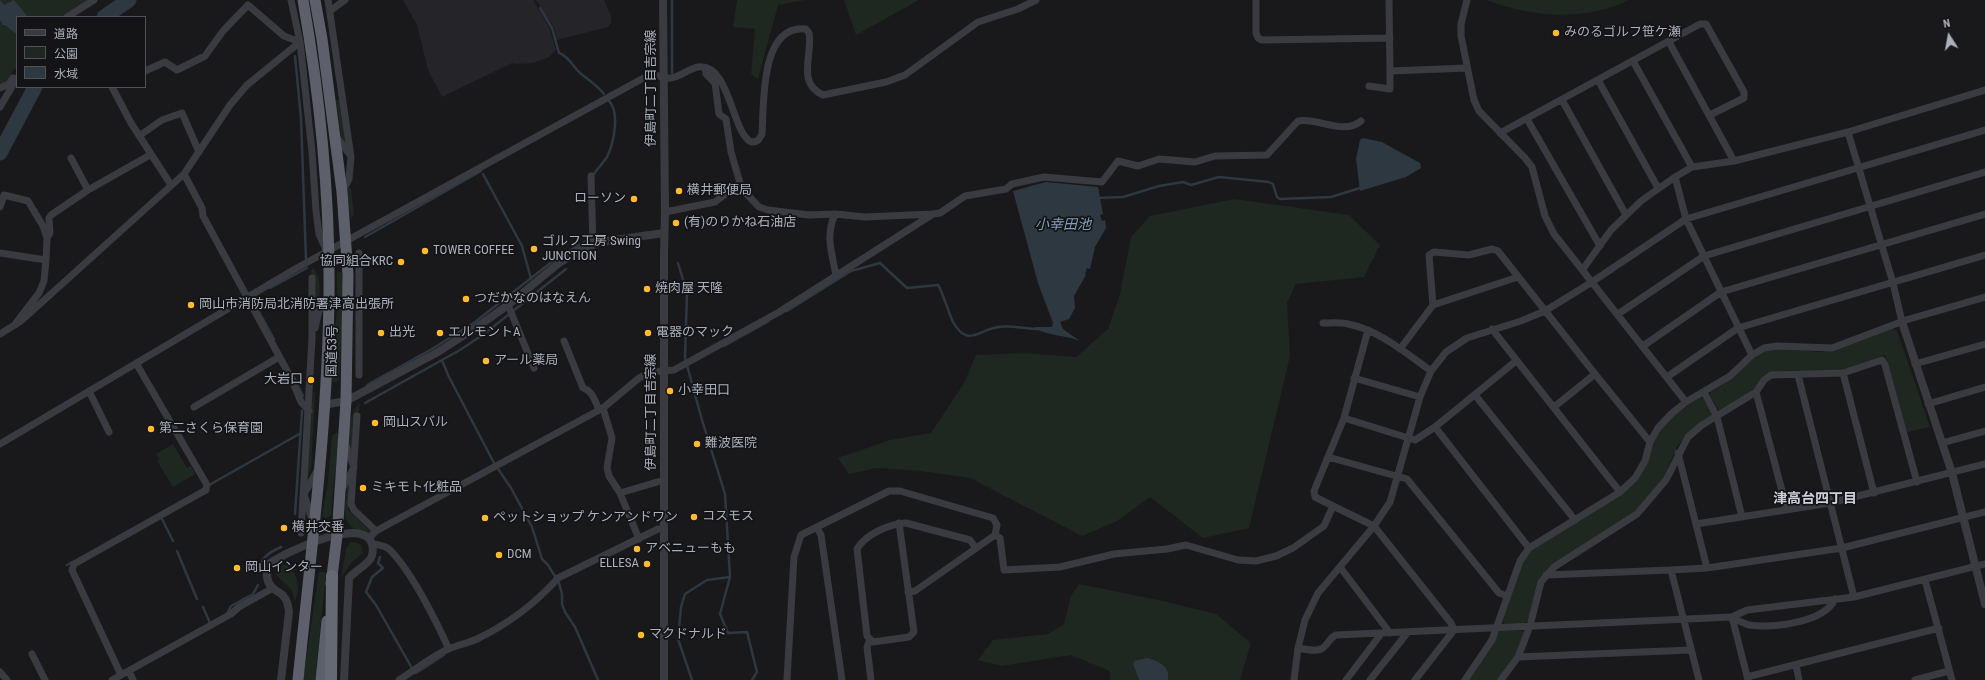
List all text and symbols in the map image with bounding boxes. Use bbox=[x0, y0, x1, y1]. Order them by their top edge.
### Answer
legend bbox=[16, 16, 146, 88]
north arrow bbox=[1929, 16, 1969, 56]
text: N bbox=[1942, 17, 1951, 31]
place label: みのるゴルフ笹ケ瀬 bbox=[1564, 25, 1681, 41]
text: 道路 bbox=[54, 27, 78, 41]
marker: みのるゴルフ笹ケ瀬 bbox=[1551, 28, 1561, 38]
street label: 伊島町二丁目吉宗線 bbox=[644, 30, 660, 146]
text: 公園 bbox=[54, 47, 78, 61]
text: 水域 bbox=[54, 67, 78, 81]
place label: 横井郵便局 bbox=[687, 183, 752, 199]
marker: 横井郵便局 bbox=[674, 186, 684, 196]
place label: ローソン bbox=[574, 191, 626, 207]
marker: ローソン bbox=[629, 194, 639, 204]
place label: (有)のりかね石油店 bbox=[684, 215, 796, 231]
water label: 小幸田池 bbox=[1035, 217, 1091, 233]
marker: (有)のりかね石油店 bbox=[671, 218, 681, 228]
place label: ゴルフ工房 Swing JUNCTION bbox=[542, 234, 641, 265]
place label: TOWER COFFEE bbox=[433, 243, 514, 259]
marker: ゴルフ工房 Swing JUNCTION bbox=[529, 244, 539, 254]
marker: TOWER COFFEE bbox=[420, 246, 430, 256]
place label: 協同組合KRC bbox=[320, 254, 393, 270]
marker: 協同組合KRC bbox=[396, 257, 406, 267]
place label: 焼肉屋 天隆 bbox=[655, 281, 723, 297]
marker: 焼肉屋 天隆 bbox=[642, 284, 652, 294]
place label: つだかなのはなえん bbox=[474, 291, 591, 307]
marker: つだかなのはなえん bbox=[461, 294, 471, 304]
place label: 岡山市消防局北消防署津高出張所 bbox=[199, 297, 394, 313]
marker: 岡山市消防局北消防署津高出張所 bbox=[186, 300, 196, 310]
street label: 国道53号 bbox=[325, 325, 341, 377]
place label: 出光 bbox=[389, 325, 415, 341]
place label: エルモントA bbox=[448, 325, 520, 341]
place label: 電器のマック bbox=[656, 325, 734, 341]
marker: 出光 bbox=[376, 328, 386, 338]
marker: エルモントA bbox=[435, 328, 445, 338]
marker: 電器のマック bbox=[643, 328, 653, 338]
place label: アール薬局 bbox=[494, 353, 558, 369]
street label: 伊島町二丁目吉宗線 bbox=[644, 354, 660, 470]
marker: アール薬局 bbox=[481, 356, 491, 366]
place label: 大岩口 bbox=[264, 372, 303, 388]
marker: 大岩口 bbox=[306, 375, 316, 385]
place label: 小幸田口 bbox=[678, 383, 730, 399]
marker: 小幸田口 bbox=[665, 386, 675, 396]
place label: 岡山スバル bbox=[383, 415, 448, 431]
marker: 岡山スバル bbox=[370, 418, 380, 428]
place label: 第二さくら保育園 bbox=[159, 421, 263, 437]
marker: 第二さくら保育園 bbox=[146, 424, 156, 434]
place label: 難波医院 bbox=[705, 436, 757, 452]
marker: 難波医院 bbox=[692, 439, 702, 449]
place label: ミキモト化粧品 bbox=[371, 480, 462, 496]
marker: ミキモト化粧品 bbox=[358, 483, 368, 493]
district label: 津高台四丁目 bbox=[1773, 491, 1857, 507]
place label: コスモス bbox=[702, 509, 754, 525]
place label: ペットショップ ケンアンドワン bbox=[493, 510, 678, 526]
marker: コスモス bbox=[689, 512, 699, 522]
marker: ペットショップ ケンアンドワン bbox=[480, 513, 490, 523]
place label: 横井交番 bbox=[292, 520, 344, 536]
marker: 横井交番 bbox=[279, 523, 289, 533]
place label: アベニューもも bbox=[645, 541, 736, 557]
marker: アベニューもも bbox=[632, 544, 642, 554]
place label: DCM bbox=[507, 547, 532, 563]
marker: DCM bbox=[494, 550, 504, 560]
place label: ELLESA bbox=[599, 556, 639, 572]
marker: ELLESA bbox=[642, 559, 652, 569]
place label: 岡山インター bbox=[245, 560, 323, 576]
marker: 岡山インター bbox=[232, 563, 242, 573]
place label: マクドナルド bbox=[649, 627, 727, 643]
marker: マクドナルド bbox=[636, 630, 646, 640]

